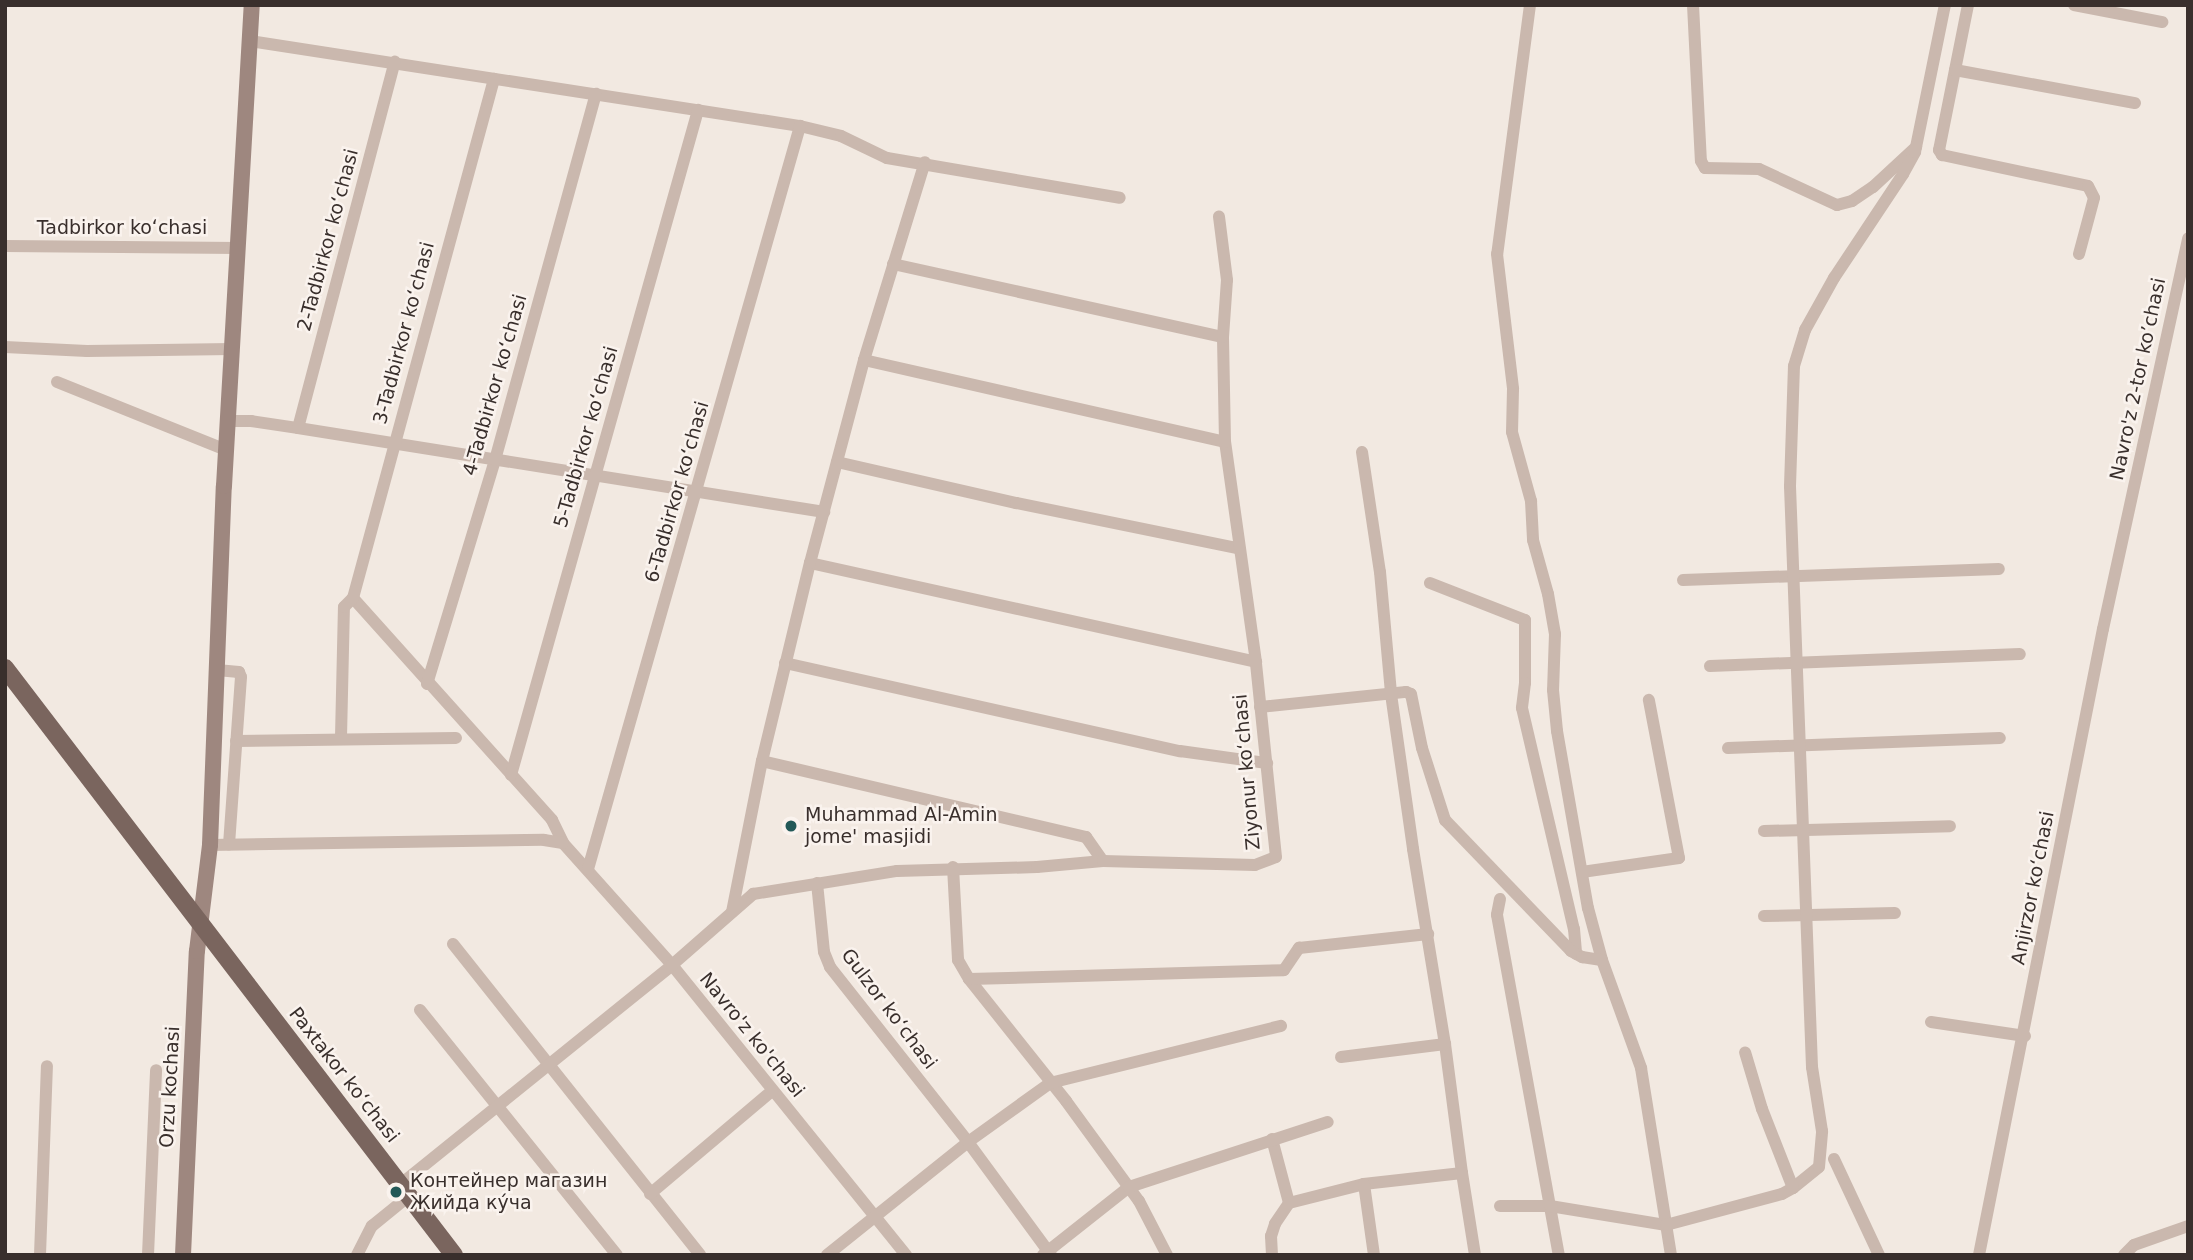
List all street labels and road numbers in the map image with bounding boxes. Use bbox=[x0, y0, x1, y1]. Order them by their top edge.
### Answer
street label: 2-Tadbirkor koʻchasi bbox=[293, 146, 363, 334]
street label: Tadbirkor koʻchasi bbox=[37, 217, 207, 239]
street label: 3-Tadbirkor koʻchasi bbox=[369, 239, 439, 427]
street label: Navro'z 2-tor koʼchasi bbox=[2105, 276, 2171, 482]
street label: 4-Tadbirkor koʻchasi bbox=[458, 292, 532, 478]
street label: 5-Tadbirkor koʻchasi bbox=[549, 344, 623, 530]
street label: 6-Tadbirkor koʻchasi bbox=[640, 399, 714, 585]
street label: Ziyonur koʻchasi bbox=[1229, 693, 1265, 851]
street label: Anjirzor koʻchasi bbox=[2007, 809, 2059, 967]
street label: Gulzor koʻchasi bbox=[836, 944, 942, 1074]
street label: Navro'z ko'chasi bbox=[695, 968, 809, 1102]
street label: Paxtakor koʻchasi bbox=[284, 1003, 404, 1147]
street label: Orzu kochasi bbox=[155, 1025, 185, 1149]

